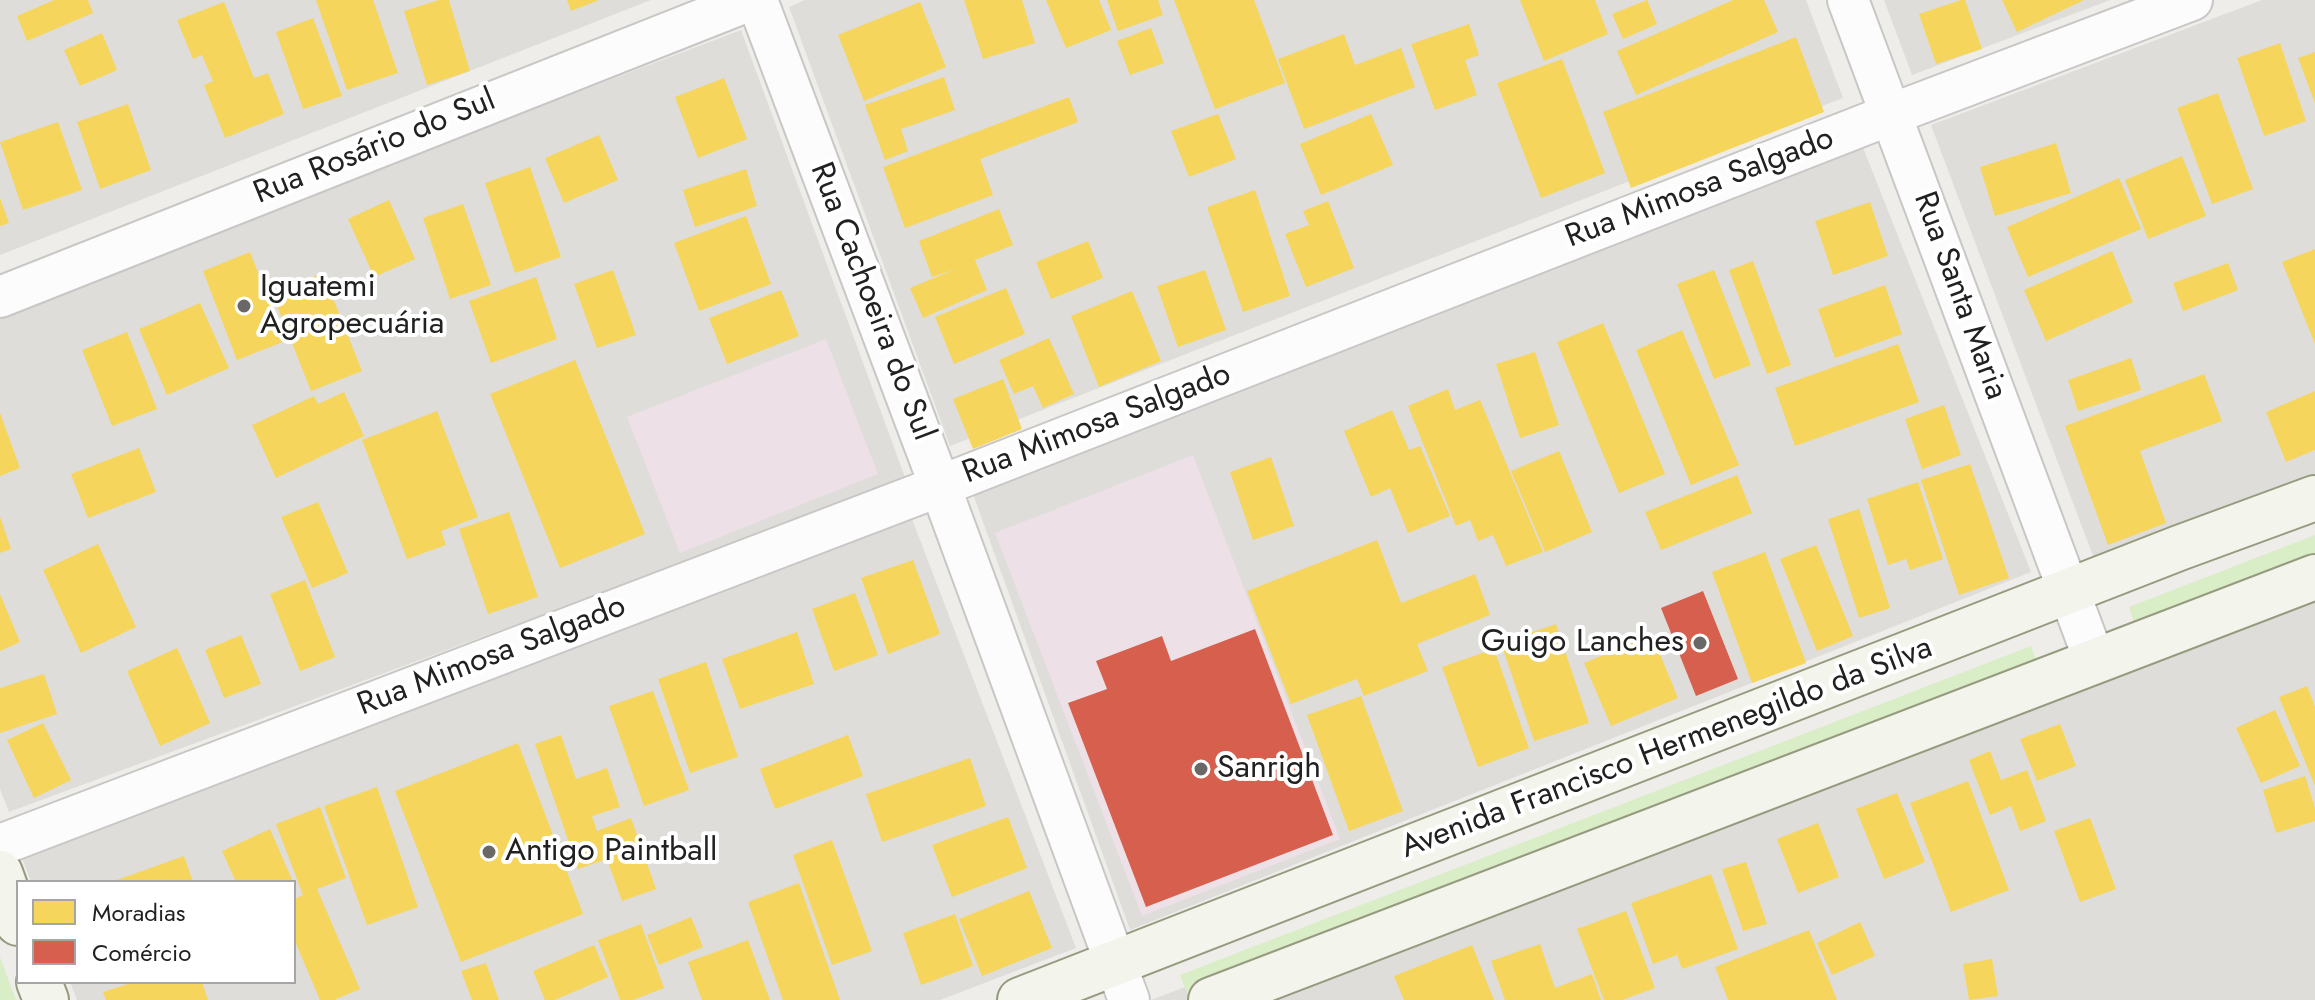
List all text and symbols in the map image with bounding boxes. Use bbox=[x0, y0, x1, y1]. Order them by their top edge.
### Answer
street label: Rua Rosário do Sul bbox=[249, 82, 501, 214]
street label: Rua Mimosa Salgado bbox=[1561, 120, 1839, 258]
street label: Rua Cachoeira do Sul bbox=[800, 158, 942, 446]
street label: Rua Santa Maria bbox=[1904, 187, 2014, 405]
place label: Iguatemi Agropecuária bbox=[260, 269, 444, 344]
marker: Iguatemi Agropecuária bbox=[235, 297, 253, 315]
street label: Rua Mimosa Salgado bbox=[958, 356, 1236, 494]
street label: Rua Mimosa Salgado bbox=[353, 588, 631, 726]
place label: Guigo Lanches bbox=[1481, 624, 1684, 662]
street label: Avenida Francisco Hermenegildo da Silva bbox=[1396, 630, 1938, 868]
marker: Guigo Lanches bbox=[1691, 634, 1709, 652]
place label: Sanrigh bbox=[1217, 750, 1321, 788]
marker: Sanrigh bbox=[1192, 760, 1210, 778]
place label: Antigo Paintball bbox=[505, 833, 717, 871]
marker: Antigo Paintball bbox=[480, 843, 498, 861]
legend bbox=[16, 880, 296, 984]
text: Moradias bbox=[92, 895, 185, 930]
text: Comércio bbox=[92, 935, 191, 970]

